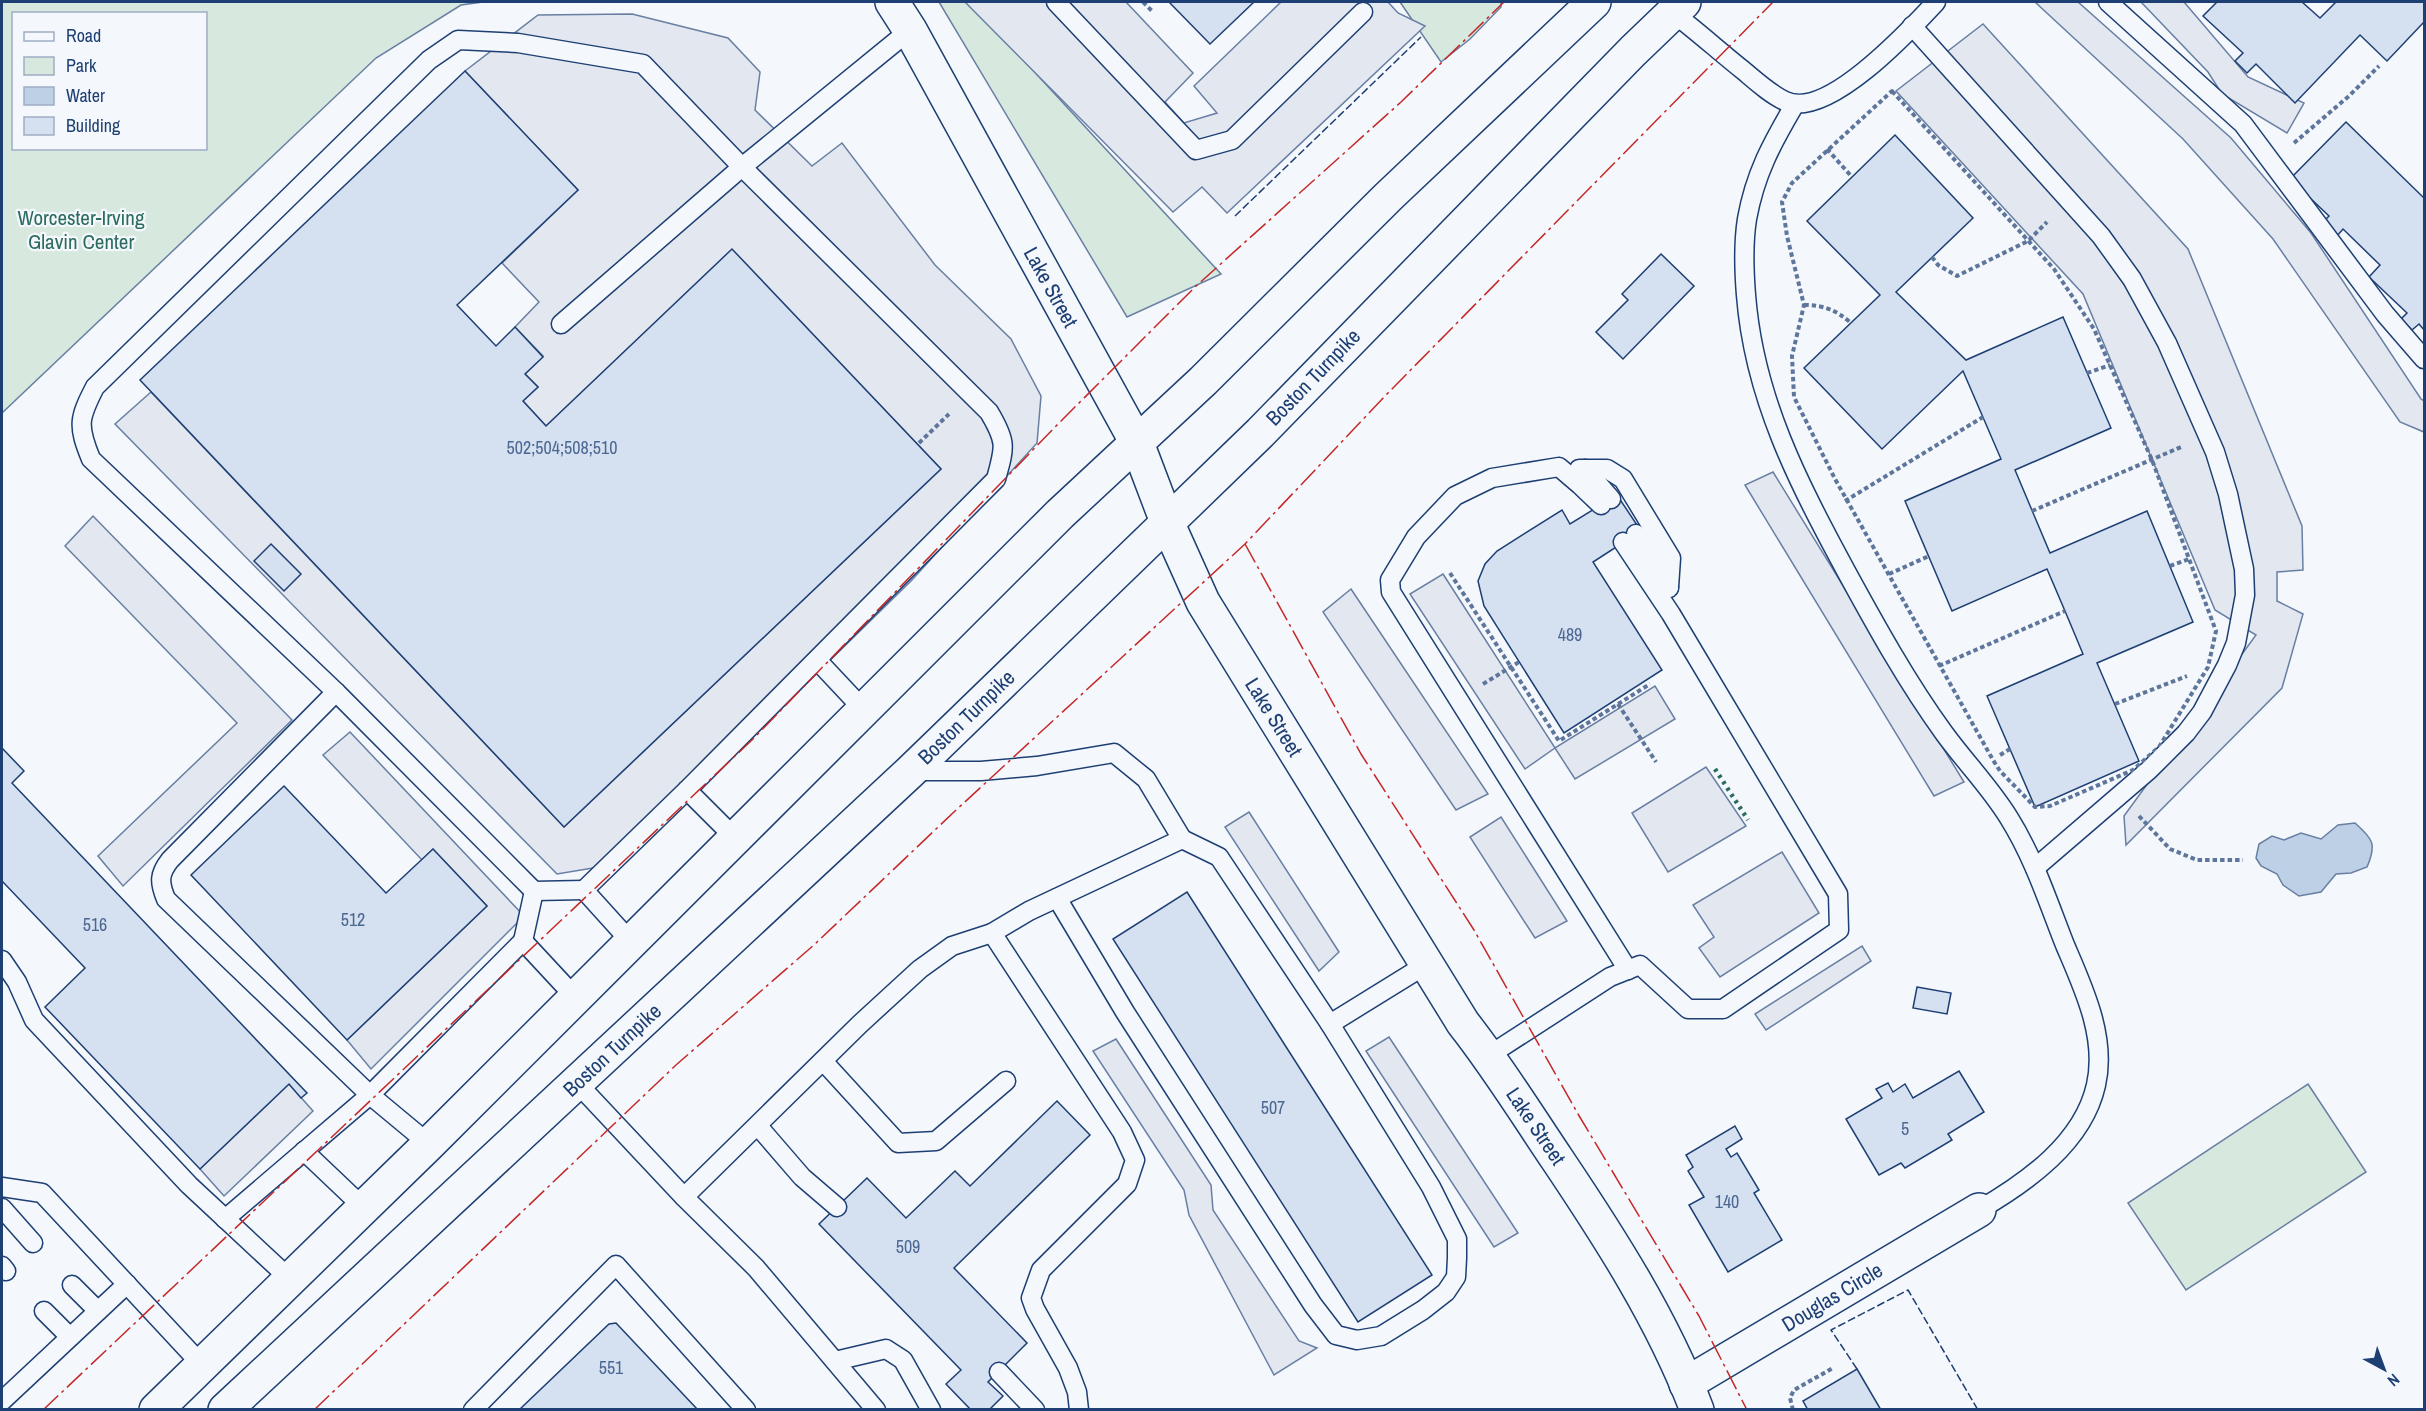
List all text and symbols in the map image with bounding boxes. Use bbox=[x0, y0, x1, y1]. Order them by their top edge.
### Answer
legend bbox=[12, 12, 207, 150]
text: Road bbox=[66, 23, 101, 48]
text: Park bbox=[66, 53, 97, 78]
text: Water bbox=[66, 83, 105, 108]
text: Building bbox=[66, 113, 121, 138]
park label: Worcester-Irving Glavin Center bbox=[18, 203, 145, 256]
street label: Lake Street bbox=[1017, 241, 1085, 333]
street label: Boston Turnpike bbox=[1259, 322, 1367, 432]
house number: 502;504;508;510 bbox=[507, 435, 617, 460]
house number: 489 bbox=[1558, 622, 1582, 647]
street label: Boston Turnpike bbox=[911, 663, 1021, 771]
street label: Lake Street bbox=[1238, 672, 1310, 762]
house number: 512 bbox=[341, 907, 365, 932]
house number: 516 bbox=[83, 912, 107, 937]
street label: Boston Turnpike bbox=[557, 997, 667, 1103]
street label: Lake Street bbox=[1499, 1081, 1573, 1171]
house number: 507 bbox=[1261, 1095, 1285, 1120]
house number: 5 bbox=[1901, 1116, 1909, 1141]
house number: 140 bbox=[1715, 1189, 1739, 1214]
house number: 509 bbox=[896, 1234, 920, 1259]
street label: Douglas Circle bbox=[1776, 1255, 1888, 1339]
north arrow bbox=[2354, 1339, 2414, 1399]
house number: 551 bbox=[599, 1355, 624, 1380]
text: N bbox=[2383, 1369, 2405, 1392]

